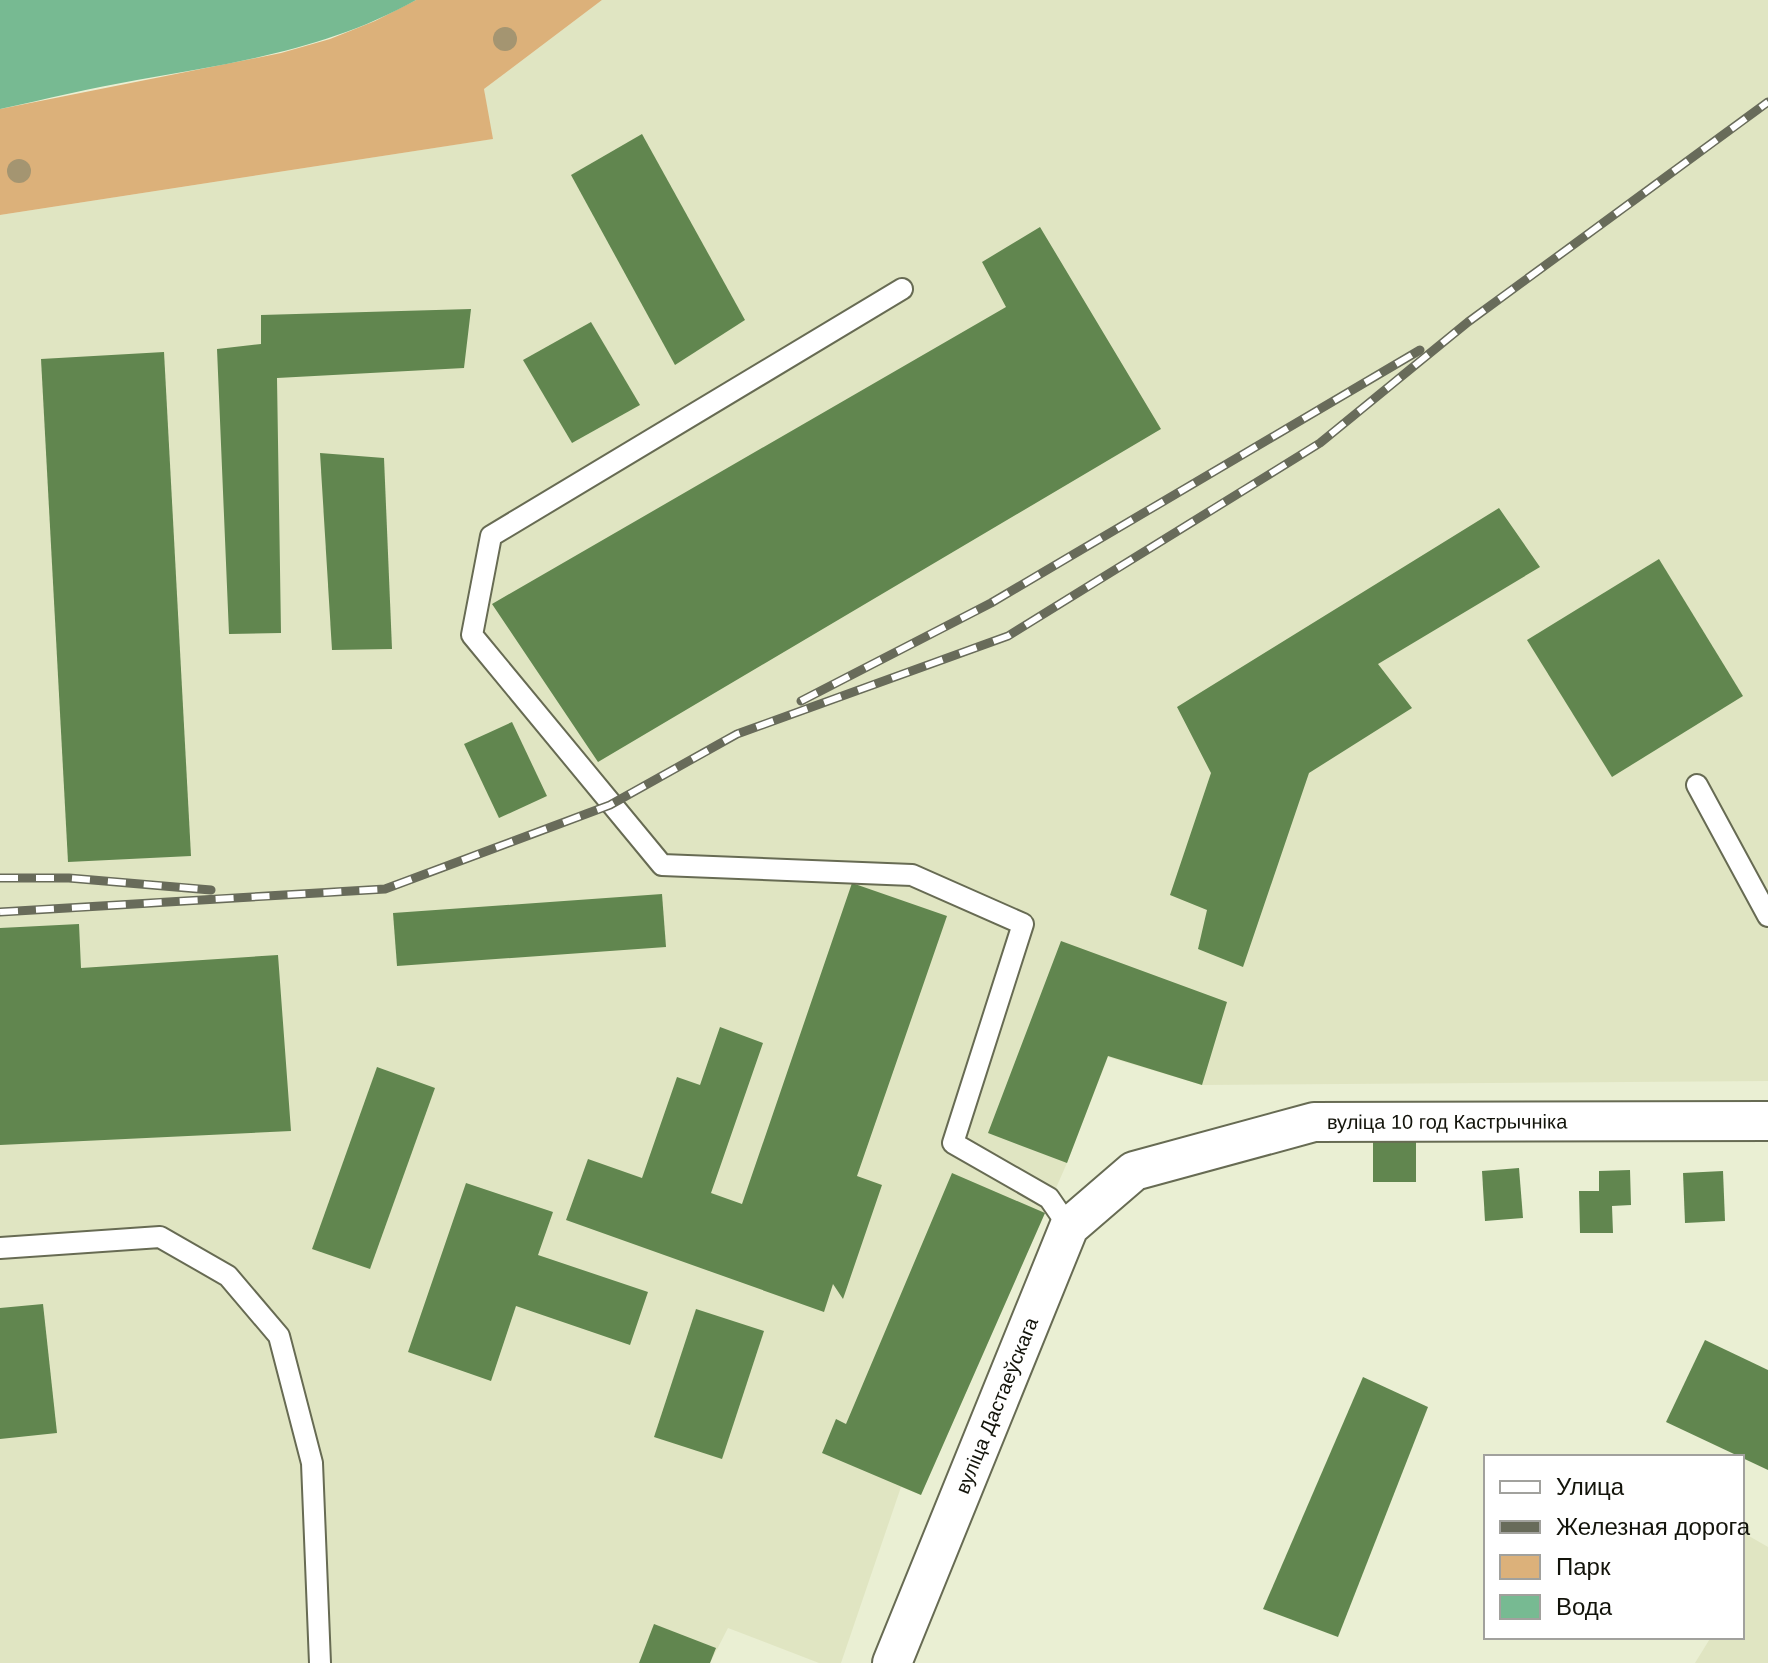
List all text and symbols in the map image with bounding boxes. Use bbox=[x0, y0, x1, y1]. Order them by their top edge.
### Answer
street label: вуліца 10 год Кастрычніка bbox=[1327, 1110, 1568, 1133]
street label: вуліца Дастаеўскага bbox=[951, 1313, 1042, 1497]
legend bbox=[1484, 1455, 1744, 1639]
text: Улица bbox=[1556, 1473, 1625, 1500]
text: Железная дорога bbox=[1556, 1513, 1751, 1540]
text: Парк bbox=[1556, 1553, 1611, 1580]
text: Вода bbox=[1556, 1593, 1613, 1620]

